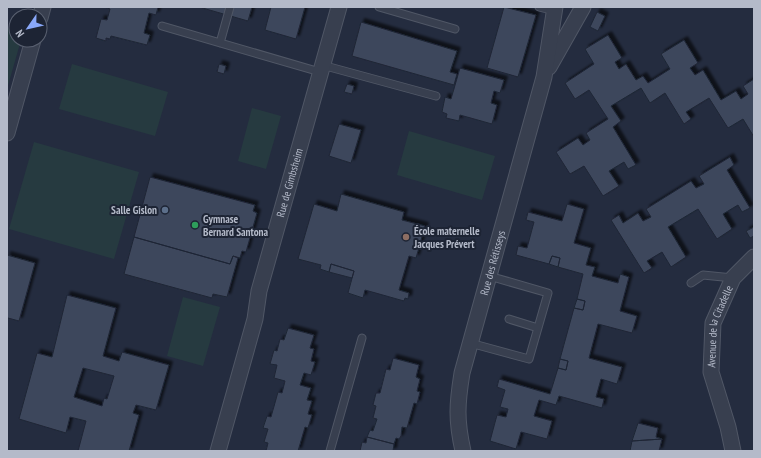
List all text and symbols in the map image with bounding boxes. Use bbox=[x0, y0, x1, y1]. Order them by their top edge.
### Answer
north arrow bbox=[8, 8, 48, 48]
text: N bbox=[12, 27, 27, 40]
street label: Rue de Gimbsheim bbox=[273, 147, 306, 219]
place label: Salle Gislon bbox=[111, 203, 157, 217]
marker: Salle Gislon bbox=[160, 205, 170, 215]
place label: Gymnase Bernard Santona bbox=[203, 212, 269, 239]
marker: Gymnase Bernard Santona bbox=[190, 220, 200, 230]
place label: École maternelle Jacques Prévert bbox=[413, 224, 480, 251]
street label: Rue des Rétisseys bbox=[477, 228, 508, 297]
marker: École maternelle Jacques Prévert bbox=[401, 232, 411, 242]
street label: Avenue de la Citadelle bbox=[704, 283, 736, 368]

